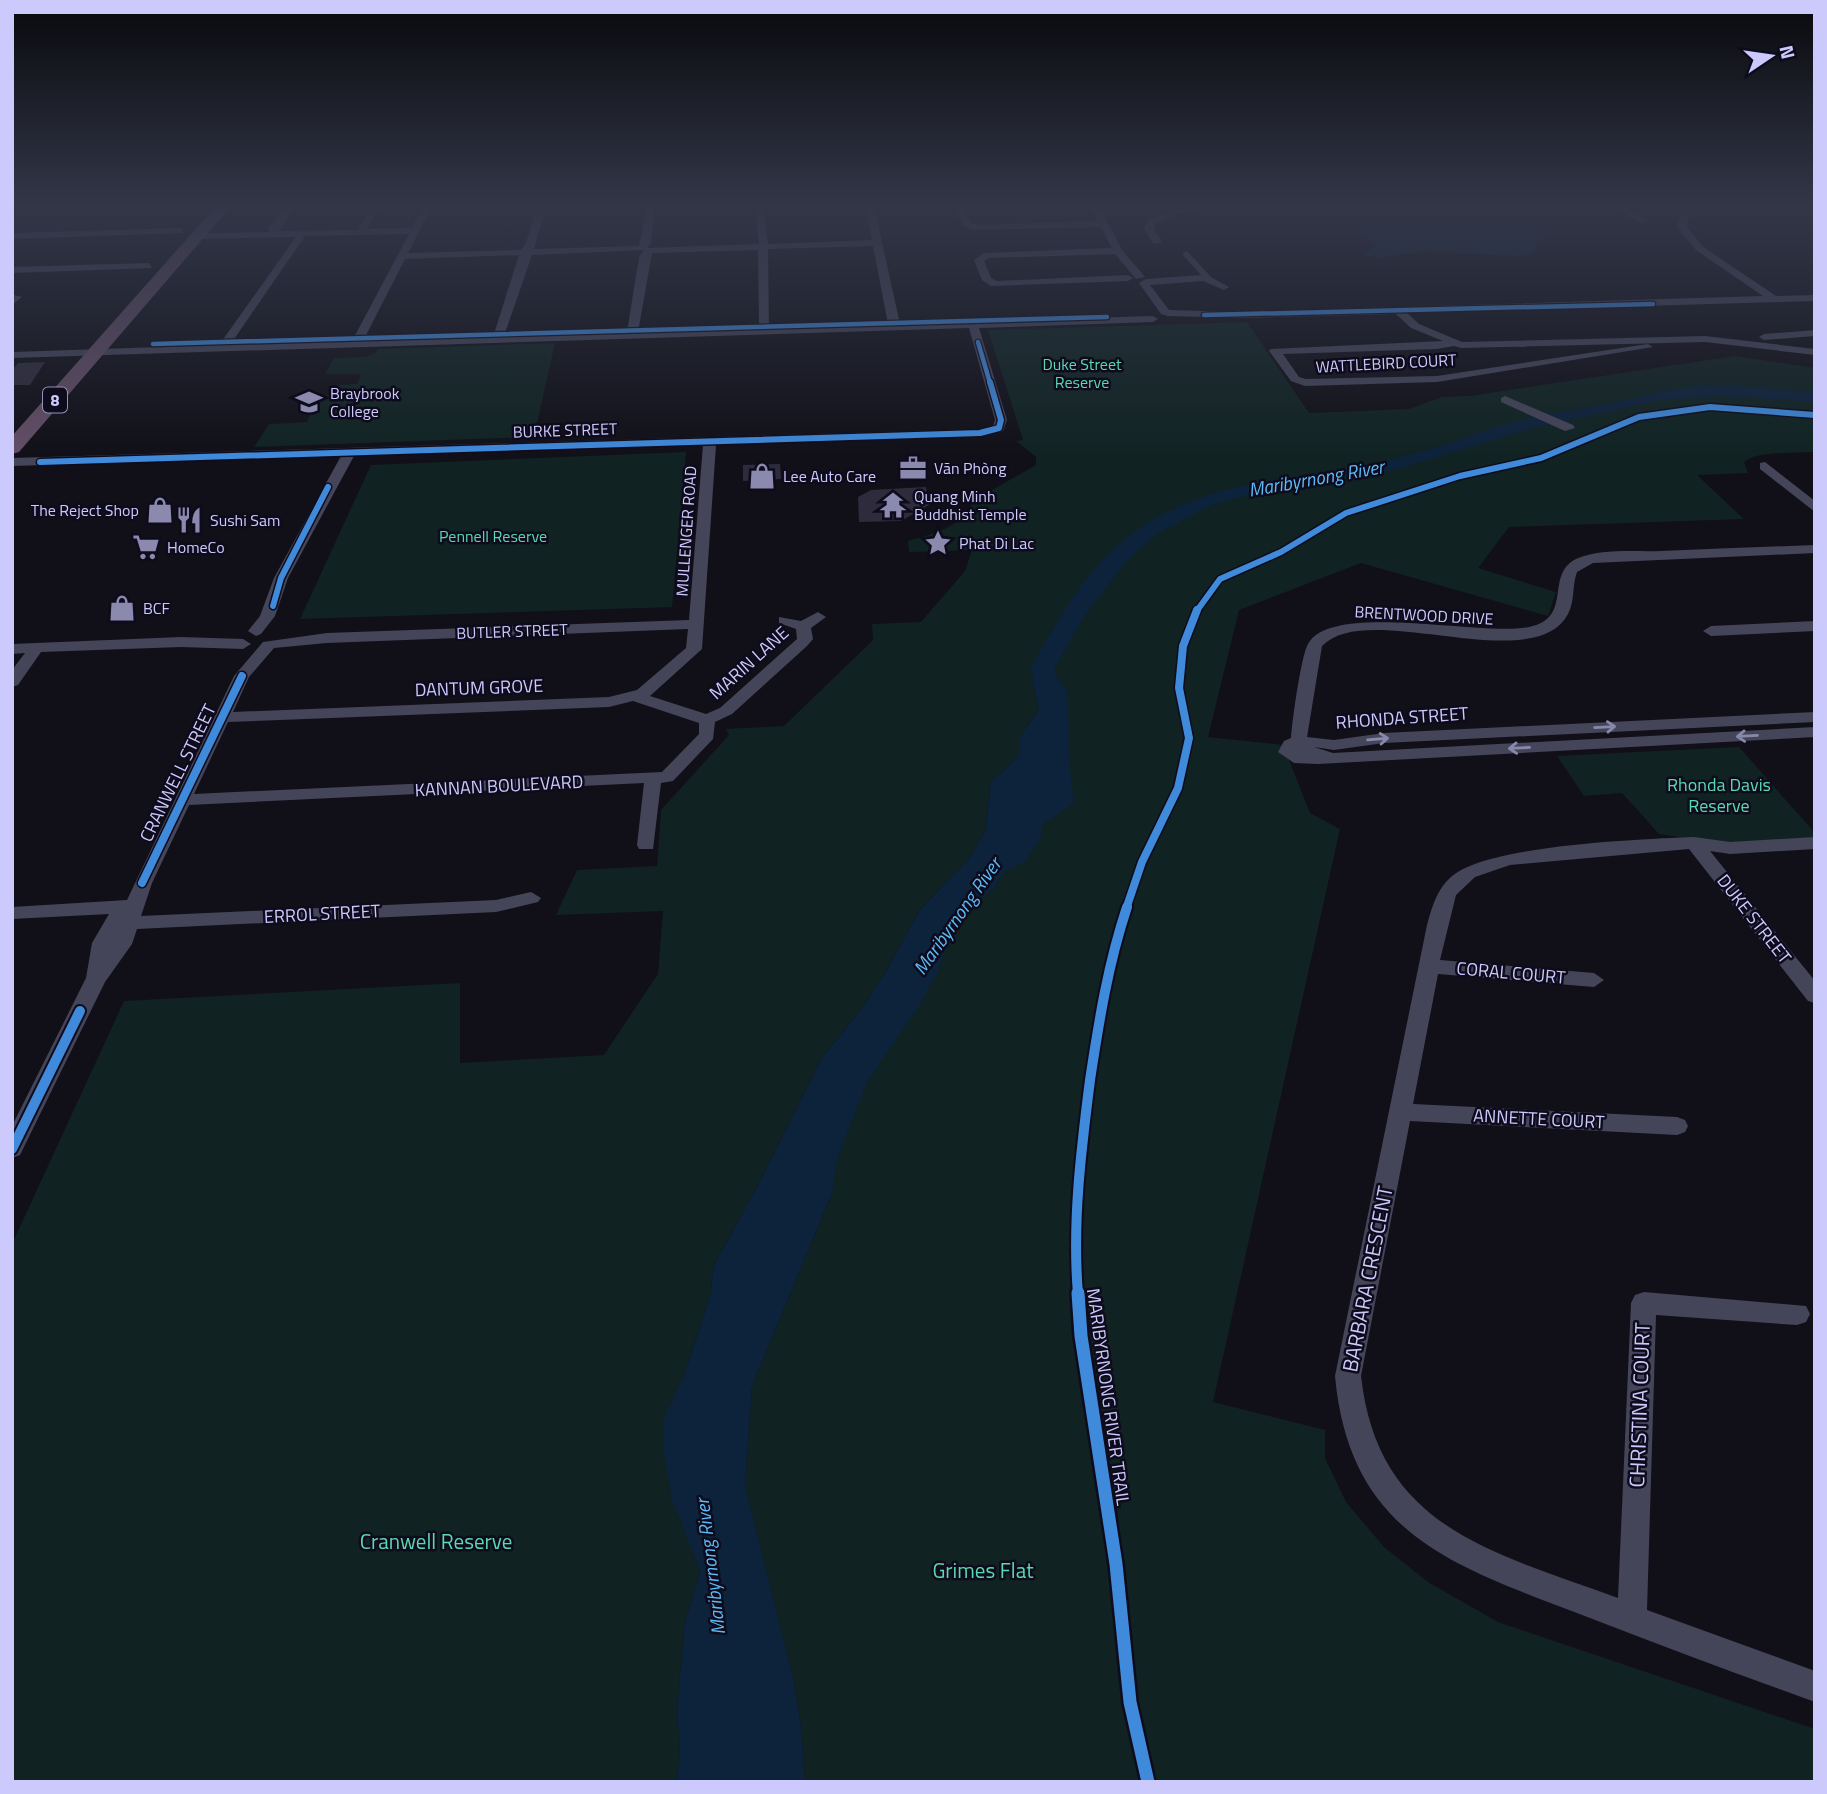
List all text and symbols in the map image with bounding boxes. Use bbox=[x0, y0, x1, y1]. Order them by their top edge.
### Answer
north arrow bbox=[1736, 21, 1806, 91]
text: N bbox=[1772, 42, 1804, 62]
street label: WATTLEBIRD COURT bbox=[1315, 347, 1458, 379]
park label: Duke Street Reserve bbox=[1042, 352, 1122, 394]
place label: Braybrook College bbox=[330, 381, 400, 423]
school or university icon: Braybrook College bbox=[294, 387, 324, 417]
road number: 8 bbox=[43, 388, 67, 412]
street label: BURKE STREET bbox=[512, 416, 618, 444]
water label: Maribyrnong River bbox=[1246, 451, 1388, 504]
office icon: Văn Phòng bbox=[898, 453, 928, 483]
place label: Văn Phòng bbox=[934, 456, 1006, 480]
shop icon: Lee Auto Care bbox=[747, 461, 777, 491]
place label: Lee Auto Care bbox=[783, 464, 876, 488]
street label: MULLENGER ROAD bbox=[669, 465, 703, 597]
place label: Quang Minh Buddhist Temple bbox=[914, 484, 1027, 526]
temple icon: Quang Minh Buddhist Temple bbox=[878, 490, 908, 520]
shop icon: The Reject Shop bbox=[145, 495, 175, 525]
place label: The Reject Shop bbox=[31, 498, 139, 522]
restaurant icon: Sushi Sam bbox=[174, 505, 204, 535]
place label: Sushi Sam bbox=[210, 508, 280, 532]
park label: Pennell Reserve bbox=[439, 524, 547, 548]
place icon: Phat Di Lac bbox=[923, 528, 953, 558]
place label: Phat Di Lac bbox=[959, 531, 1034, 555]
supermarket icon: HomeCo bbox=[131, 532, 161, 562]
place label: HomeCo bbox=[167, 535, 225, 559]
shop icon: BCF bbox=[107, 593, 137, 623]
place label: BCF bbox=[143, 596, 170, 620]
street label: BRENTWOOD DRIVE bbox=[1354, 599, 1494, 631]
street label: BUTLER STREET bbox=[456, 617, 569, 645]
street label: MARIN LANE bbox=[703, 619, 795, 706]
street label: DANTUM GROVE bbox=[414, 672, 544, 703]
street label: CRANWELL STREET bbox=[132, 699, 223, 846]
street label: RHONDA STREET bbox=[1335, 699, 1470, 736]
one-way arrow bbox=[1593, 721, 1616, 734]
one-way arrow bbox=[1735, 729, 1758, 742]
one-way arrow bbox=[1366, 732, 1389, 745]
one-way arrow bbox=[1509, 742, 1531, 755]
street label: KANNAN BOULEVARD bbox=[414, 768, 584, 803]
park label: Rhonda Davis Reserve bbox=[1667, 771, 1771, 819]
water label: Maribyrnong River bbox=[905, 850, 1009, 980]
street label: DUKE STREET bbox=[1711, 868, 1798, 970]
street label: ERROL STREET bbox=[263, 897, 381, 930]
street label: CORAL COURT bbox=[1455, 954, 1567, 991]
street label: ANNETTE COURT bbox=[1473, 1102, 1606, 1135]
street label: BARBARA CRESCENT bbox=[1333, 1183, 1401, 1375]
street label: MARIBYRNONG RIVER TRAIL bbox=[1080, 1286, 1137, 1508]
street label: CHRISTINA COURT bbox=[1620, 1322, 1658, 1488]
water label: Maribyrnong River bbox=[687, 1495, 732, 1637]
park label: Cranwell Reserve bbox=[360, 1525, 512, 1557]
park label: Grimes Flat bbox=[932, 1554, 1034, 1586]

